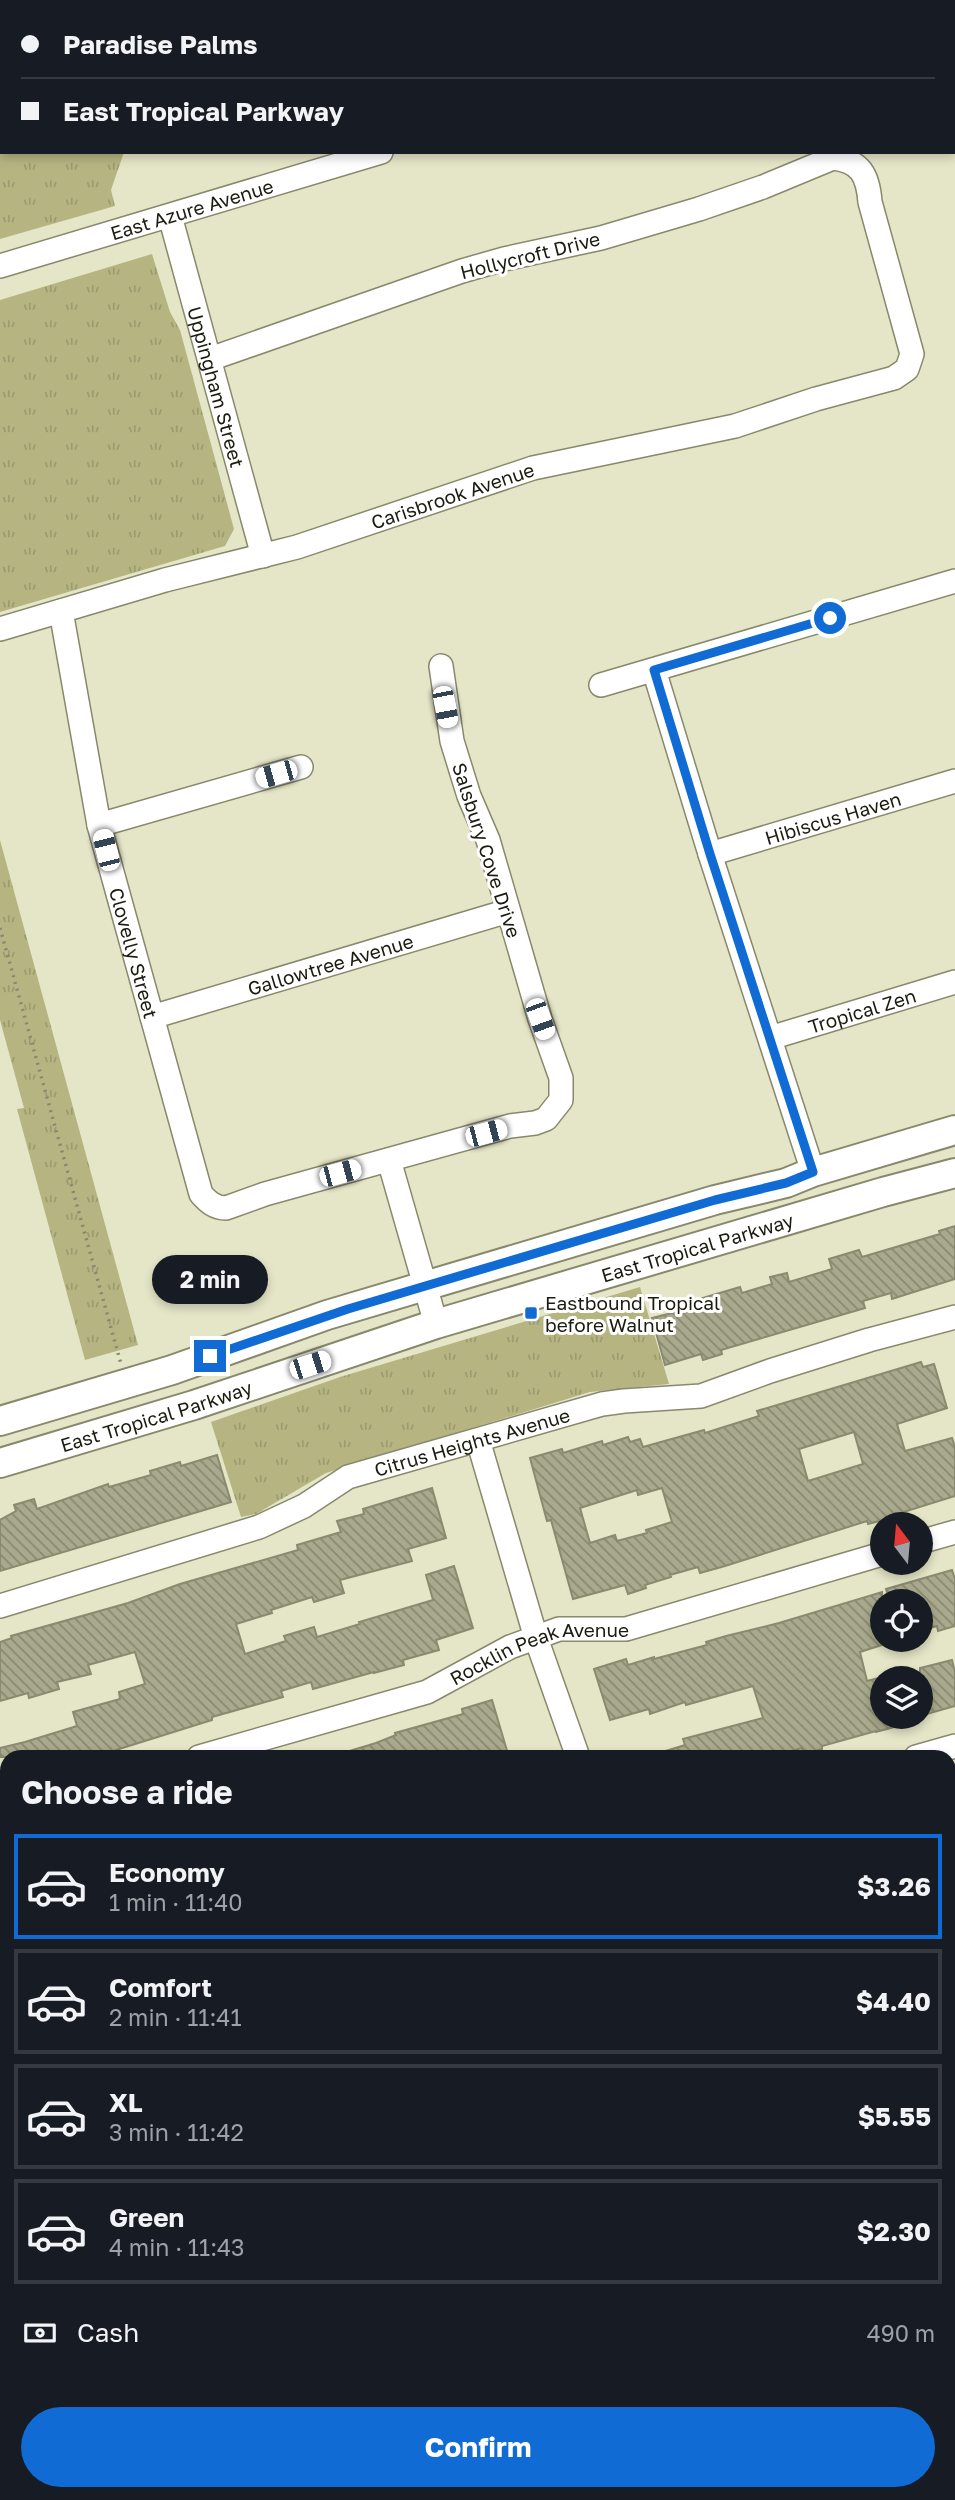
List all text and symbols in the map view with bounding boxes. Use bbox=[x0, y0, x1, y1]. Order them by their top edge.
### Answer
text: Paradise Palms bbox=[63, 29, 258, 60]
text: East Tropical Parkway bbox=[63, 96, 344, 127]
street label: East Azure Avenue bbox=[107, 173, 276, 244]
street label: Hollycroft Drive bbox=[458, 227, 602, 283]
street label: Uppingham Street bbox=[184, 304, 250, 470]
street label: Carisbrook Avenue bbox=[368, 457, 537, 533]
route start bbox=[814, 602, 846, 634]
car bbox=[431, 684, 460, 730]
car bbox=[253, 758, 300, 790]
street label: Salsbury Cove Drive bbox=[448, 760, 526, 940]
street label: Hibiscus Haven bbox=[762, 786, 903, 849]
car bbox=[91, 827, 122, 873]
street label: Clovelly Street bbox=[105, 885, 163, 1021]
street label: Gallowtree Avenue bbox=[245, 928, 416, 999]
street label: Tropical Zen bbox=[805, 983, 918, 1037]
car bbox=[523, 996, 558, 1042]
car bbox=[463, 1117, 510, 1149]
car bbox=[317, 1157, 364, 1189]
street label: East Tropical Parkway bbox=[598, 1207, 796, 1286]
callout: 2 min bbox=[152, 1254, 268, 1304]
text: 2 min bbox=[180, 1265, 240, 1293]
place label: Eastbound Tropical before Walnut bbox=[545, 1291, 720, 1336]
marker: Eastbound Tropical before Walnut bbox=[523, 1305, 539, 1321]
route end bbox=[194, 1340, 226, 1372]
car bbox=[287, 1349, 334, 1381]
street label: East Tropical Parkway bbox=[57, 1375, 255, 1456]
street label: Citrus Heights Avenue bbox=[371, 1402, 572, 1480]
north arrow bbox=[870, 1512, 933, 1575]
map controls bbox=[870, 1512, 933, 1729]
button: locate bbox=[870, 1589, 933, 1652]
street label: Rocklin Peak Avenue bbox=[445, 1618, 629, 1689]
button: layers bbox=[870, 1666, 933, 1729]
text: Choose a ride bbox=[21, 1773, 233, 1811]
icon: car bbox=[25, 1855, 88, 1918]
text: Economy bbox=[109, 1857, 225, 1888]
text: $3.26 bbox=[857, 1871, 931, 1902]
text: 1 min · 11:40 bbox=[109, 1888, 242, 1916]
icon: car bbox=[25, 1970, 88, 2033]
text: Comfort bbox=[109, 1972, 212, 2003]
text: $4.40 bbox=[856, 1986, 931, 2017]
text: 2 min · 11:41 bbox=[109, 2003, 242, 2031]
icon: car bbox=[25, 2085, 88, 2148]
text: XL bbox=[109, 2087, 143, 2118]
text: $5.55 bbox=[858, 2101, 931, 2132]
text: 3 min · 11:42 bbox=[109, 2118, 244, 2146]
icon: car bbox=[25, 2200, 88, 2263]
text: Green bbox=[109, 2202, 184, 2233]
text: $2.30 bbox=[857, 2216, 931, 2247]
text: 4 min · 11:43 bbox=[109, 2233, 245, 2261]
icon: cash bbox=[21, 2314, 59, 2352]
text: Cash bbox=[77, 2317, 139, 2348]
text: 490 m bbox=[867, 2319, 935, 2347]
button: Confirm bbox=[21, 2407, 935, 2487]

